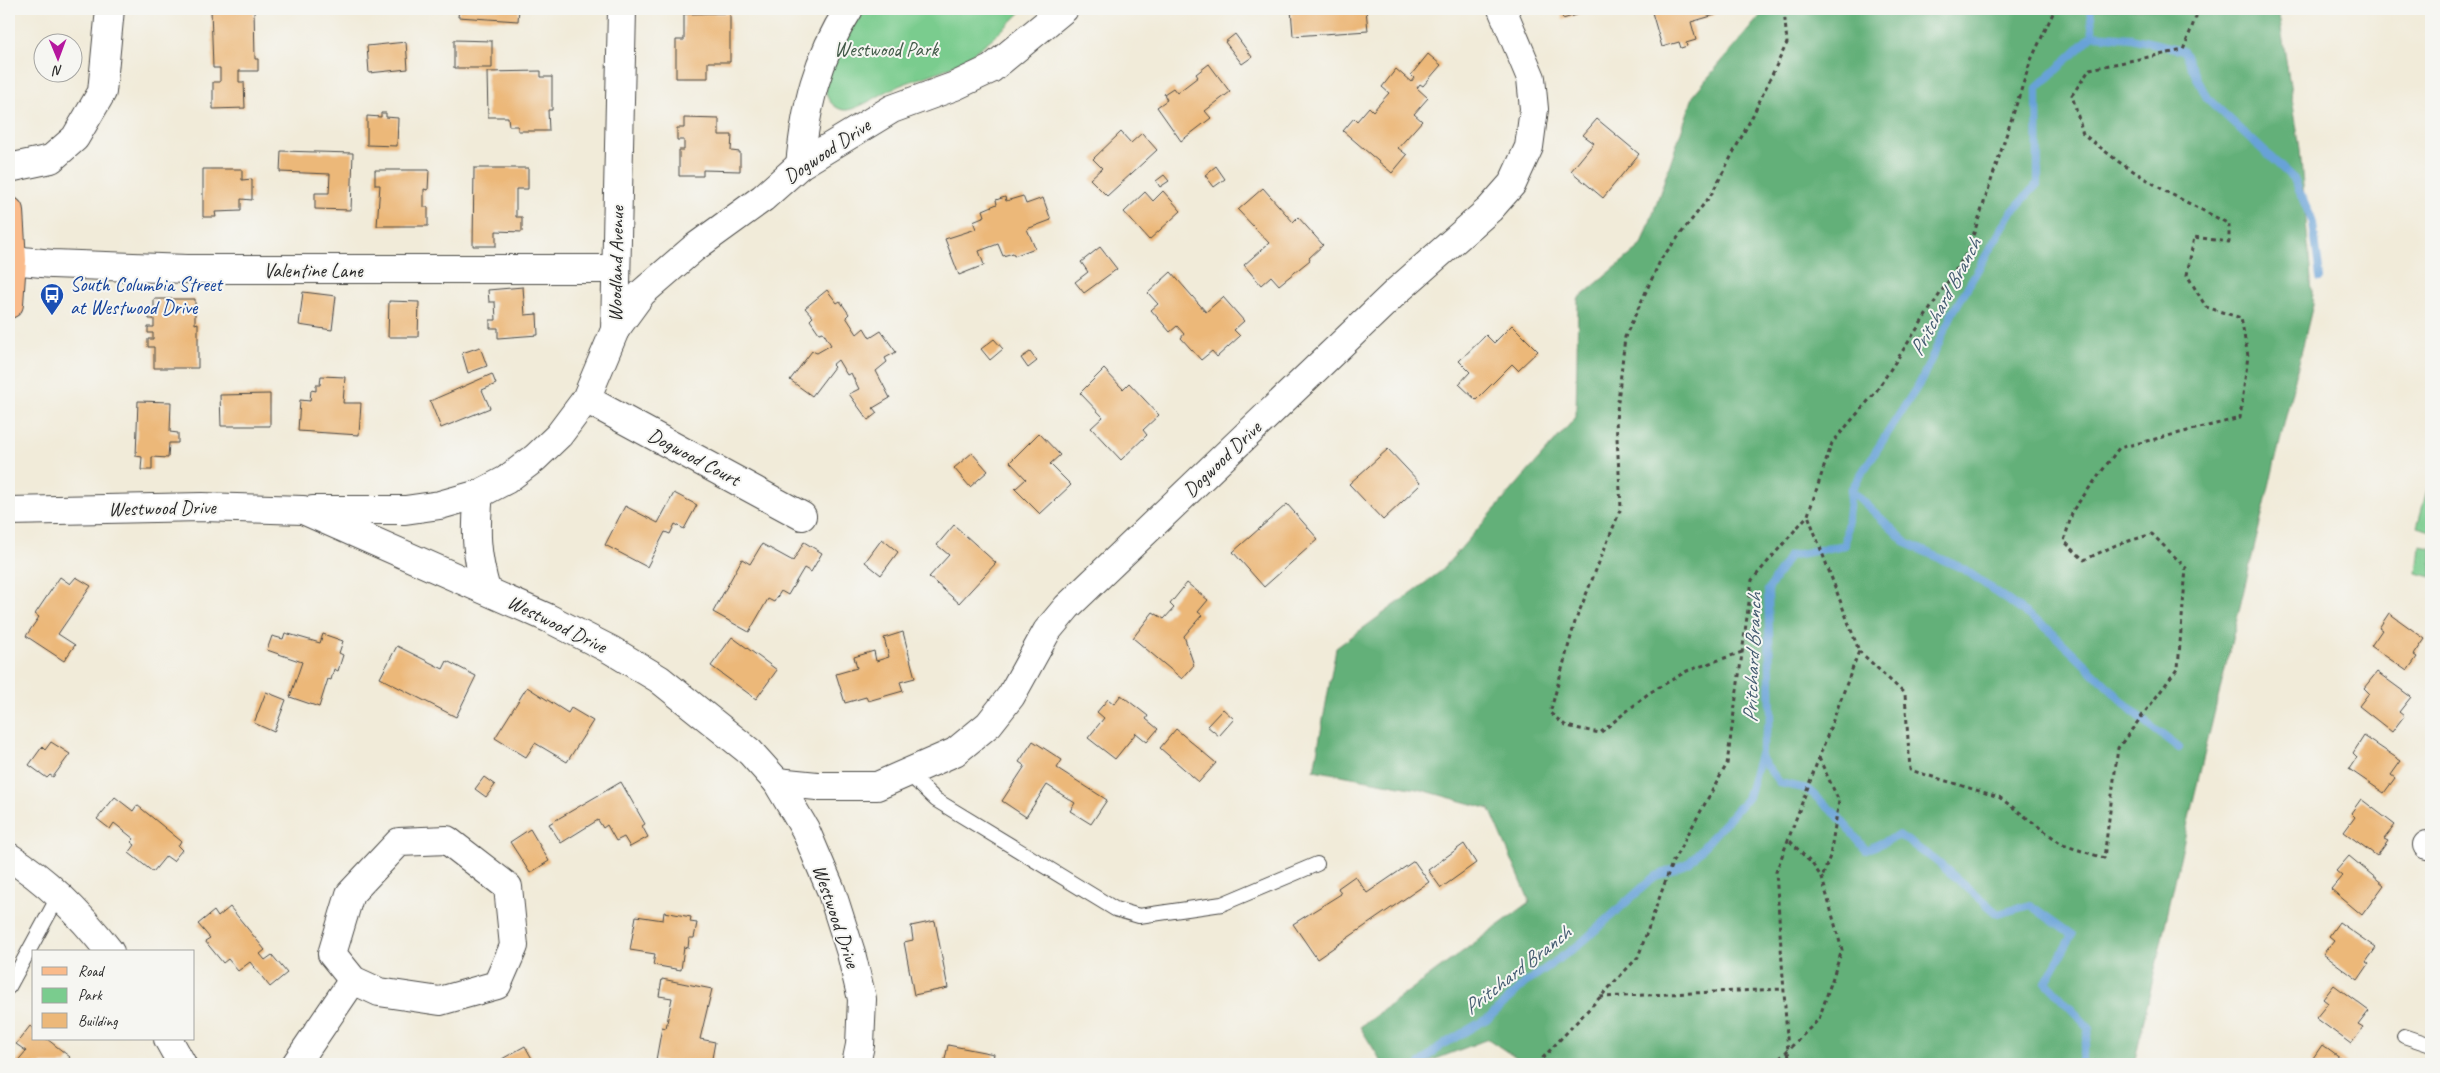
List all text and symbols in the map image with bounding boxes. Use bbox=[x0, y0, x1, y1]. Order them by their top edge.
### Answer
north arrow bbox=[32, 32, 82, 82]
park label: Westwood Park bbox=[834, 37, 939, 62]
text: N bbox=[51, 62, 63, 79]
street label: Dogwood Drive bbox=[779, 112, 876, 189]
street label: Woodland Avenue bbox=[602, 204, 630, 322]
water label: Pritchard Branch bbox=[1903, 232, 1988, 360]
street label: Valentine Lane bbox=[263, 258, 364, 283]
place label: South Columbia Street at Westwood Drive bbox=[70, 272, 224, 320]
bus stop icon: South Columbia Street at Westwood Drive bbox=[39, 282, 65, 316]
street label: Dogwood Drive bbox=[1178, 415, 1267, 502]
street label: Dogwood Court bbox=[644, 422, 746, 493]
street label: Westwood Drive bbox=[108, 495, 217, 521]
street label: Westwood Drive bbox=[503, 589, 612, 659]
water label: Pritchard Branch bbox=[1737, 591, 1767, 723]
street label: Westwood Drive bbox=[807, 861, 866, 972]
water label: Pritchard Branch bbox=[1458, 919, 1578, 1020]
legend bbox=[32, 950, 195, 1040]
text: Road bbox=[78, 962, 105, 981]
text: Park bbox=[78, 986, 103, 1005]
text: Building bbox=[78, 1012, 118, 1031]

